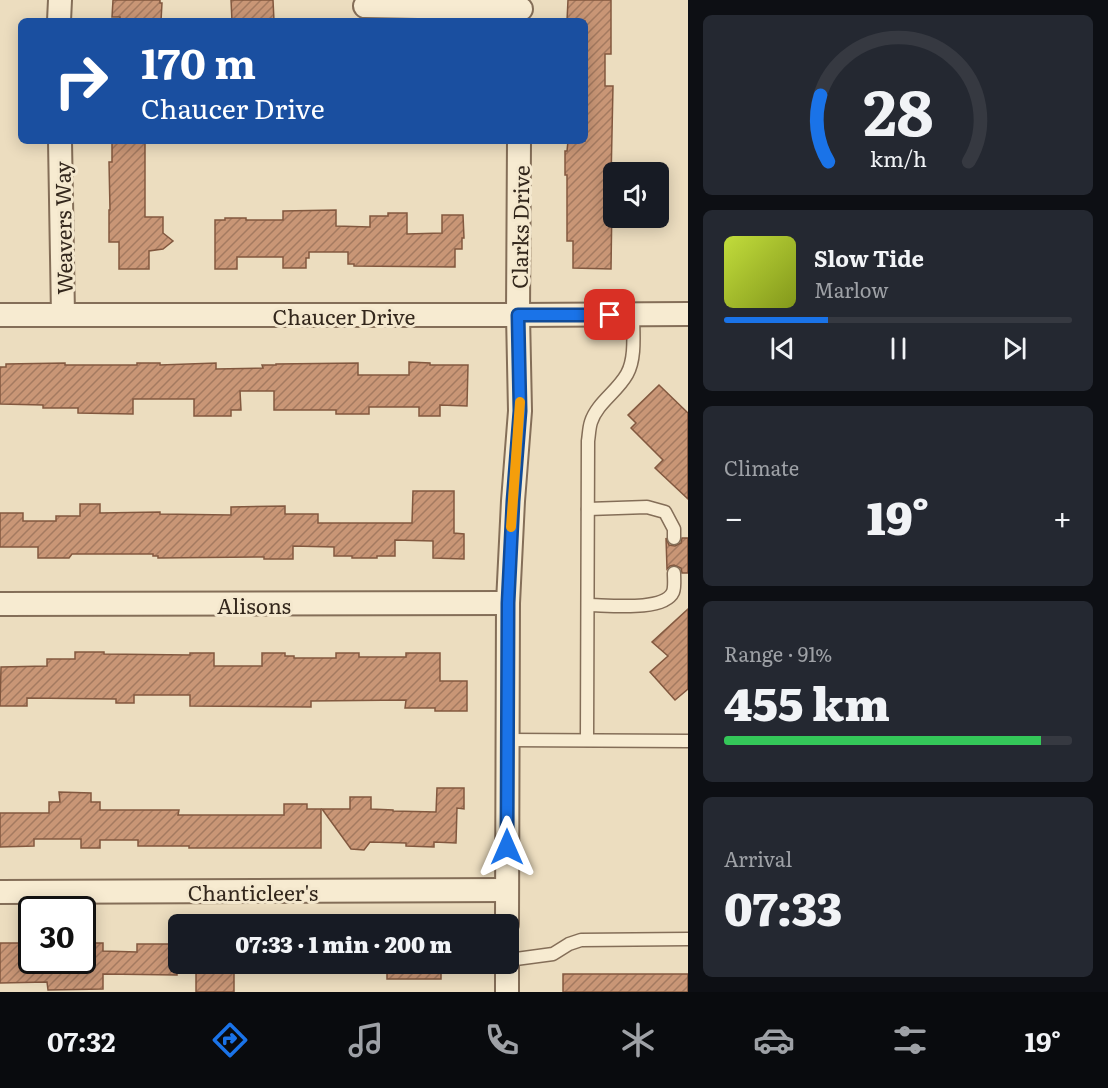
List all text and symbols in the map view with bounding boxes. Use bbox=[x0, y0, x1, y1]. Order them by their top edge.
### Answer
text: 170 m bbox=[141, 30, 256, 92]
icon: right bbox=[42, 42, 120, 120]
text: 28 bbox=[863, 63, 933, 155]
text: Chaucer Drive bbox=[141, 87, 325, 127]
text: km/h bbox=[869, 143, 927, 175]
street label: Weavers Way bbox=[45, 160, 79, 295]
map controls bbox=[603, 162, 669, 228]
button: sound bbox=[603, 162, 669, 228]
street label: Clarks Drive bbox=[502, 165, 536, 289]
text: Slow Tide bbox=[814, 241, 924, 274]
text: Marlow bbox=[814, 274, 889, 304]
pin bbox=[584, 289, 635, 340]
icon: arrive bbox=[593, 298, 626, 331]
street label: Chaucer Drive bbox=[273, 300, 416, 331]
icon: previous bbox=[766, 332, 799, 365]
icon: pause bbox=[882, 332, 915, 365]
icon: next bbox=[998, 332, 1031, 365]
text: Climate bbox=[724, 452, 799, 482]
text: 19° bbox=[867, 482, 929, 549]
text: − bbox=[724, 491, 743, 540]
text: + bbox=[1053, 491, 1072, 540]
street label: Alisons bbox=[217, 589, 291, 620]
text: Range · 91% bbox=[724, 638, 832, 668]
text: 455 km bbox=[724, 668, 890, 735]
position arrow bbox=[475, 815, 539, 879]
text: Arrival bbox=[724, 843, 792, 873]
text: 07:33 bbox=[724, 873, 842, 940]
street label: Chanticleer's bbox=[188, 876, 318, 907]
speed limit sign: 30 bbox=[18, 896, 96, 974]
text: 07:33 · 1 min · 200 m bbox=[235, 927, 452, 960]
icon: directions bbox=[209, 1019, 251, 1061]
icon: music bbox=[345, 1019, 387, 1061]
icon: phone bbox=[481, 1019, 523, 1061]
icon: climate bbox=[617, 1019, 659, 1061]
icon: car bbox=[753, 1019, 795, 1061]
icon: filters bbox=[889, 1019, 931, 1061]
text: 07:32 bbox=[47, 1020, 115, 1060]
text: 19° bbox=[1025, 1020, 1061, 1060]

